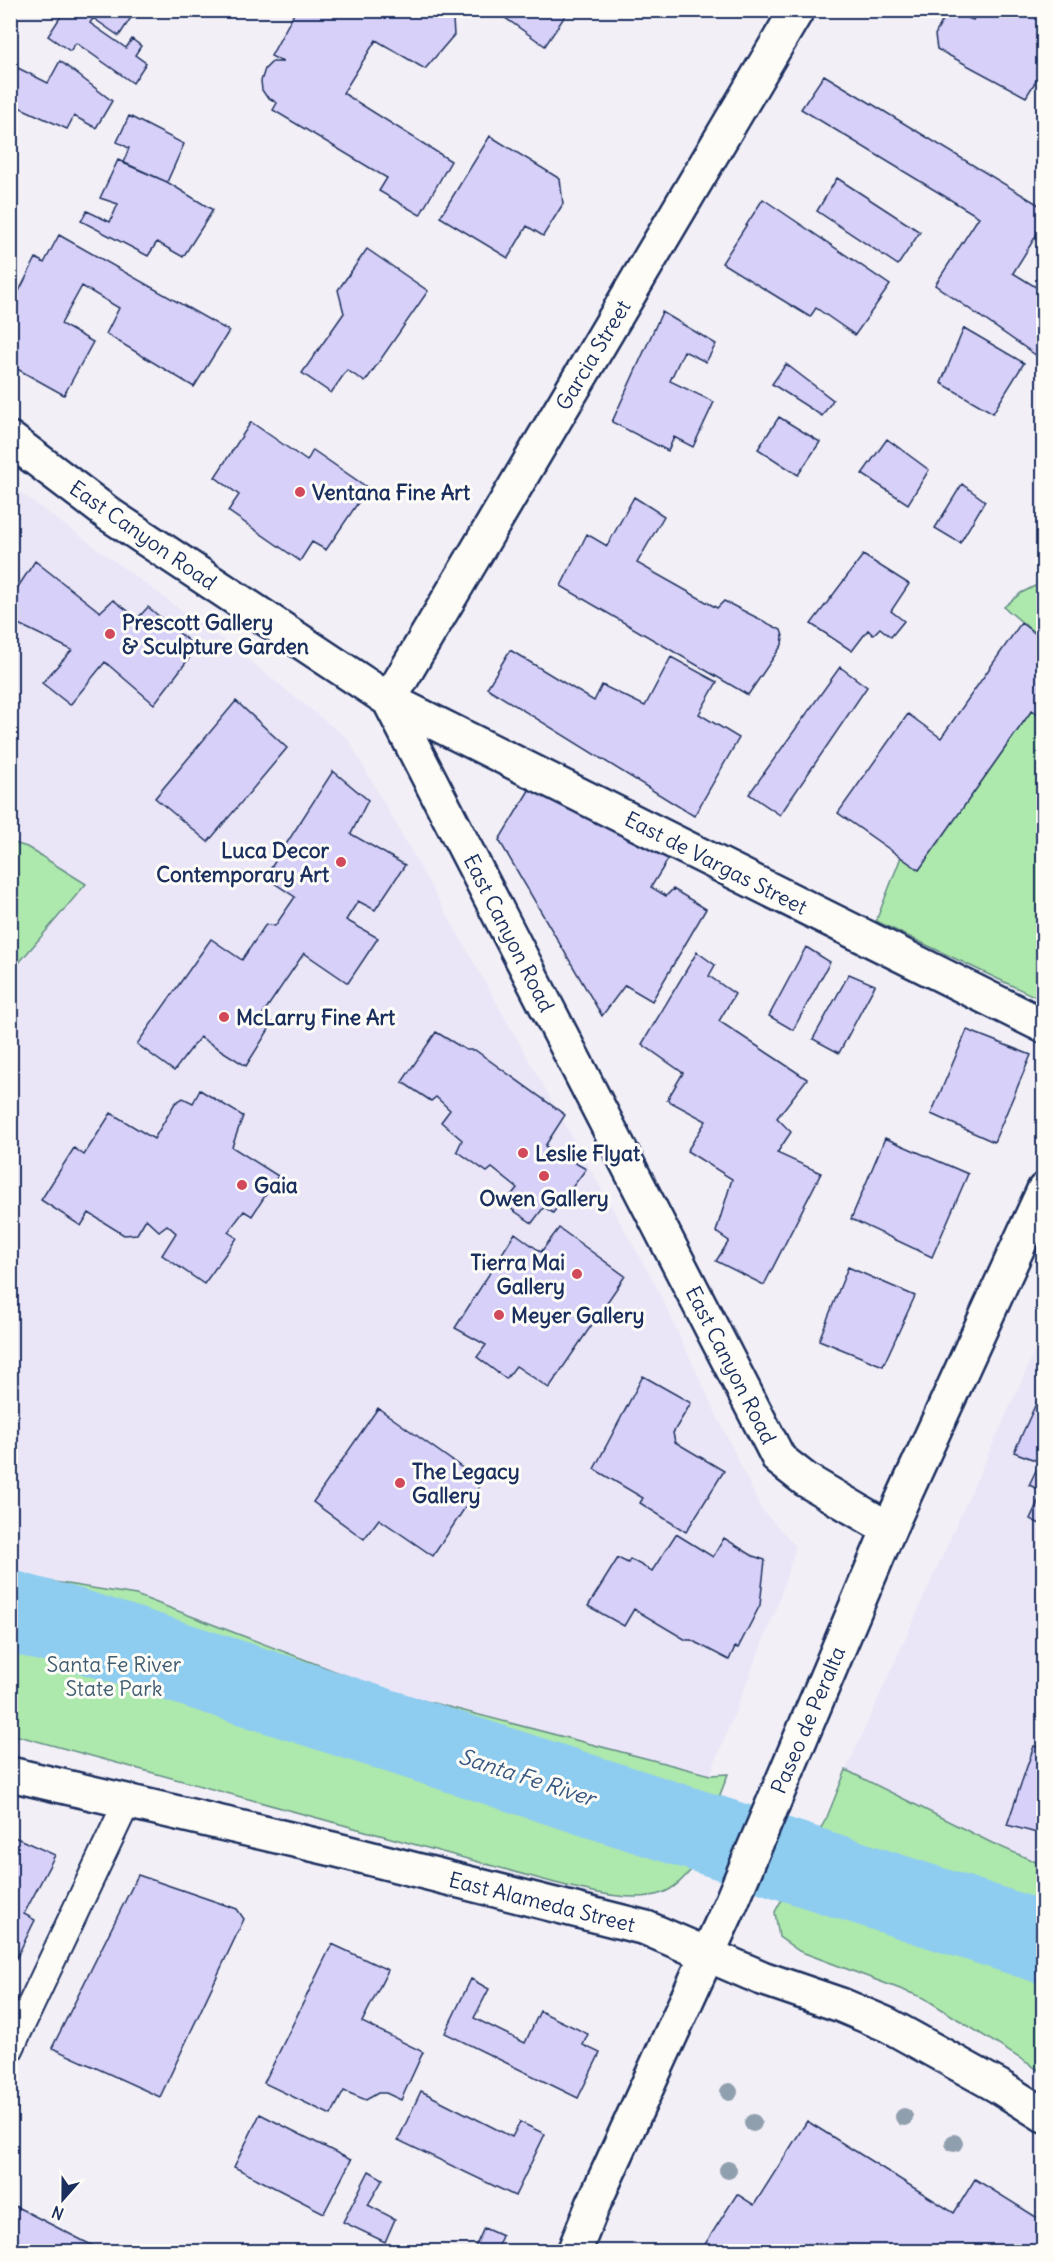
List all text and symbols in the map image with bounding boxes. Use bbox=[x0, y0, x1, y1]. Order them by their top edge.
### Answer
street label: Garcia Street bbox=[550, 295, 636, 415]
street label: East Canyon Road bbox=[64, 474, 222, 596]
place label: Ventana Fine Art bbox=[312, 479, 471, 506]
marker: Ventana Fine Art bbox=[293, 485, 307, 499]
place label: Prescott Gallery & Sculpture Garden bbox=[122, 609, 309, 660]
marker: Prescott Gallery & Sculpture Garden bbox=[103, 627, 117, 641]
street label: East de Vargas Street bbox=[620, 805, 812, 921]
place label: Luca Decor Contemporary Art bbox=[156, 837, 330, 888]
street label: East Canyon Road bbox=[458, 850, 560, 1016]
marker: Luca Decor Contemporary Art bbox=[334, 855, 348, 869]
place label: McLarry Fine Art bbox=[236, 1004, 396, 1031]
marker: McLarry Fine Art bbox=[217, 1010, 231, 1024]
place label: Leslie Flyat bbox=[535, 1140, 641, 1167]
marker: Leslie Flyat bbox=[516, 1146, 530, 1160]
marker: Owen Gallery bbox=[537, 1169, 551, 1183]
place label: Gaia bbox=[254, 1172, 298, 1199]
marker: Gaia bbox=[235, 1178, 249, 1192]
place label: Owen Gallery bbox=[479, 1185, 609, 1212]
place label: Tierra Mai Gallery bbox=[471, 1249, 565, 1300]
marker: Tierra Mai Gallery bbox=[570, 1267, 584, 1281]
street label: East Canyon Road bbox=[680, 1282, 782, 1448]
place label: Meyer Gallery bbox=[511, 1302, 644, 1329]
marker: Meyer Gallery bbox=[492, 1308, 506, 1322]
place label: The Legacy Gallery bbox=[412, 1458, 520, 1509]
marker: The Legacy Gallery bbox=[393, 1476, 407, 1490]
street label: Paseo de Peralta bbox=[765, 1642, 851, 1798]
park label: Santa Fe River State Park bbox=[47, 1651, 182, 1702]
water label: Santa Fe River bbox=[455, 1742, 601, 1813]
street label: East Alameda Street bbox=[446, 1866, 638, 1938]
north arrow bbox=[33, 2169, 93, 2229]
text: N bbox=[49, 2202, 66, 2224]

